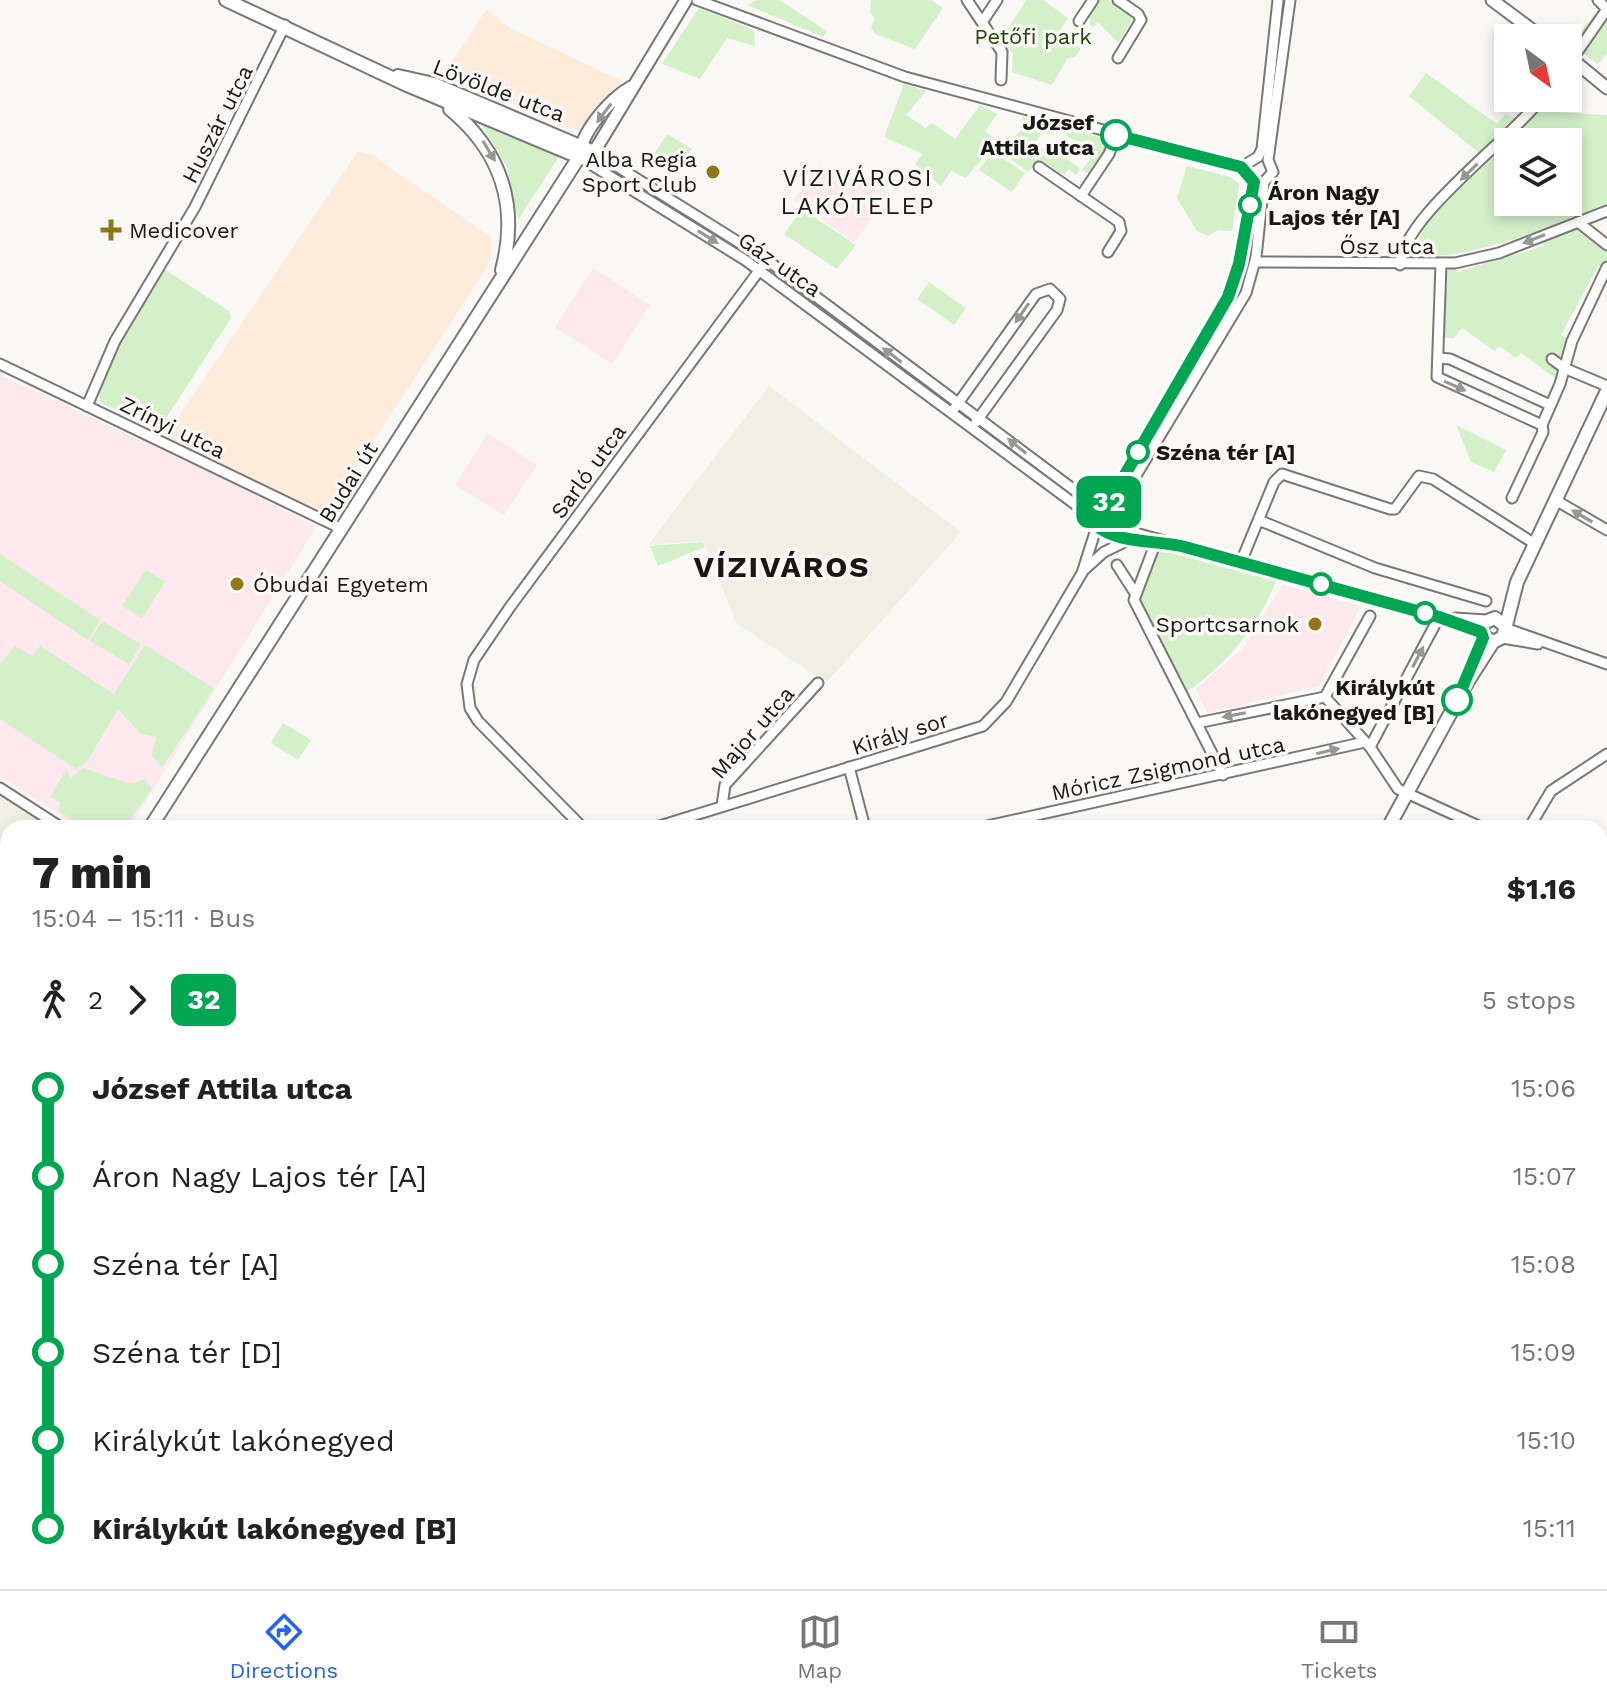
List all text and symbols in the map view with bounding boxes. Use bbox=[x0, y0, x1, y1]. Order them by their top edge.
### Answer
park label: Petőfi park bbox=[974, 24, 1092, 49]
north arrow bbox=[1494, 24, 1582, 112]
map controls bbox=[1494, 24, 1582, 216]
street label: Lövölde utca bbox=[429, 54, 568, 127]
street label: Huszár utca bbox=[177, 61, 258, 187]
one-way arrow bbox=[596, 103, 612, 123]
place label: József Attila utca bbox=[980, 110, 1095, 160]
marker: József Attila utca bbox=[1101, 120, 1131, 150]
button: layers bbox=[1494, 128, 1582, 216]
one-way arrow bbox=[482, 140, 496, 162]
place label: Alba Regia Sport Club bbox=[582, 147, 697, 197]
marker: Alba Regia Sport Club bbox=[704, 163, 722, 181]
one-way arrow bbox=[1460, 163, 1479, 181]
district label: VÍZIVÁROSI LAKÓTELEP bbox=[781, 164, 935, 220]
place label: Áron Nagy Lajos tér [A] bbox=[1268, 180, 1401, 230]
marker: Áron Nagy Lajos tér [A] bbox=[1239, 194, 1261, 216]
place label: Medicover bbox=[129, 218, 239, 243]
marker: Medicover bbox=[100, 219, 122, 241]
street label: Gáz utca bbox=[734, 227, 826, 302]
one-way arrow bbox=[697, 230, 719, 244]
one-way arrow bbox=[1522, 233, 1546, 246]
street label: Ősz utca bbox=[1340, 234, 1434, 259]
one-way arrow bbox=[1015, 302, 1031, 323]
one-way arrow bbox=[881, 347, 903, 363]
one-way arrow bbox=[1443, 380, 1467, 393]
street label: Zrínyi utca bbox=[116, 391, 230, 464]
street label: Sarló utca bbox=[546, 419, 631, 523]
street label: Budai út bbox=[314, 437, 383, 527]
one-way arrow bbox=[1007, 438, 1027, 455]
place label: Széna tér [A] bbox=[1156, 440, 1296, 465]
marker: Széna tér [A] bbox=[1127, 441, 1149, 463]
line badge: 32 bbox=[1073, 476, 1145, 528]
text: 32 bbox=[1092, 485, 1126, 518]
one-way arrow bbox=[1571, 509, 1593, 523]
district label: VÍZIVÁROS bbox=[694, 549, 870, 584]
place label: Óbudai Egyetem bbox=[253, 572, 429, 597]
unlabelled marker bbox=[1310, 573, 1332, 595]
marker: Óbudai Egyetem bbox=[228, 575, 246, 593]
unlabelled marker bbox=[1414, 602, 1436, 624]
place label: Sportcsarnok bbox=[1156, 612, 1299, 637]
marker: Sportcsarnok bbox=[1306, 615, 1324, 633]
one-way arrow bbox=[1411, 646, 1424, 669]
place label: Királykút lakónegyed [B] bbox=[1273, 675, 1435, 725]
street label: Major utca bbox=[706, 681, 799, 783]
marker: Királykút lakónegyed [B] bbox=[1442, 685, 1472, 715]
street label: Király sor bbox=[849, 707, 951, 760]
one-way arrow bbox=[1221, 709, 1246, 722]
street label: Móricz Zsigmond utca bbox=[1049, 732, 1287, 805]
one-way arrow bbox=[1316, 744, 1341, 757]
text: 7 min bbox=[32, 847, 152, 899]
text: $1.16 bbox=[1507, 871, 1576, 906]
text: 15:04 – 15:11 · Bus bbox=[32, 903, 255, 933]
icon: walk bbox=[32, 978, 76, 1022]
icon: forward bbox=[115, 978, 159, 1022]
text: 32 bbox=[187, 983, 220, 1016]
text: 2 bbox=[88, 985, 103, 1015]
text: 5 stops bbox=[1482, 985, 1576, 1015]
text: József Attila utca bbox=[92, 1071, 352, 1106]
text: 15:06 bbox=[1511, 1073, 1576, 1103]
text: Áron Nagy Lajos tér [A] bbox=[92, 1159, 427, 1194]
text: 15:07 bbox=[1513, 1161, 1576, 1191]
text: Széna tér [A] bbox=[92, 1247, 279, 1282]
text: 15:08 bbox=[1511, 1249, 1576, 1279]
text: Széna tér [D] bbox=[92, 1335, 282, 1370]
text: 15:09 bbox=[1511, 1337, 1576, 1367]
text: Királykút lakónegyed bbox=[92, 1423, 395, 1458]
text: 15:10 bbox=[1517, 1425, 1576, 1455]
text: Királykút lakónegyed [B] bbox=[92, 1511, 458, 1546]
text: 15:11 bbox=[1523, 1513, 1576, 1543]
tab: Directions bbox=[229, 1610, 338, 1683]
tab: Map bbox=[797, 1610, 842, 1683]
tab: Tickets bbox=[1301, 1610, 1377, 1683]

